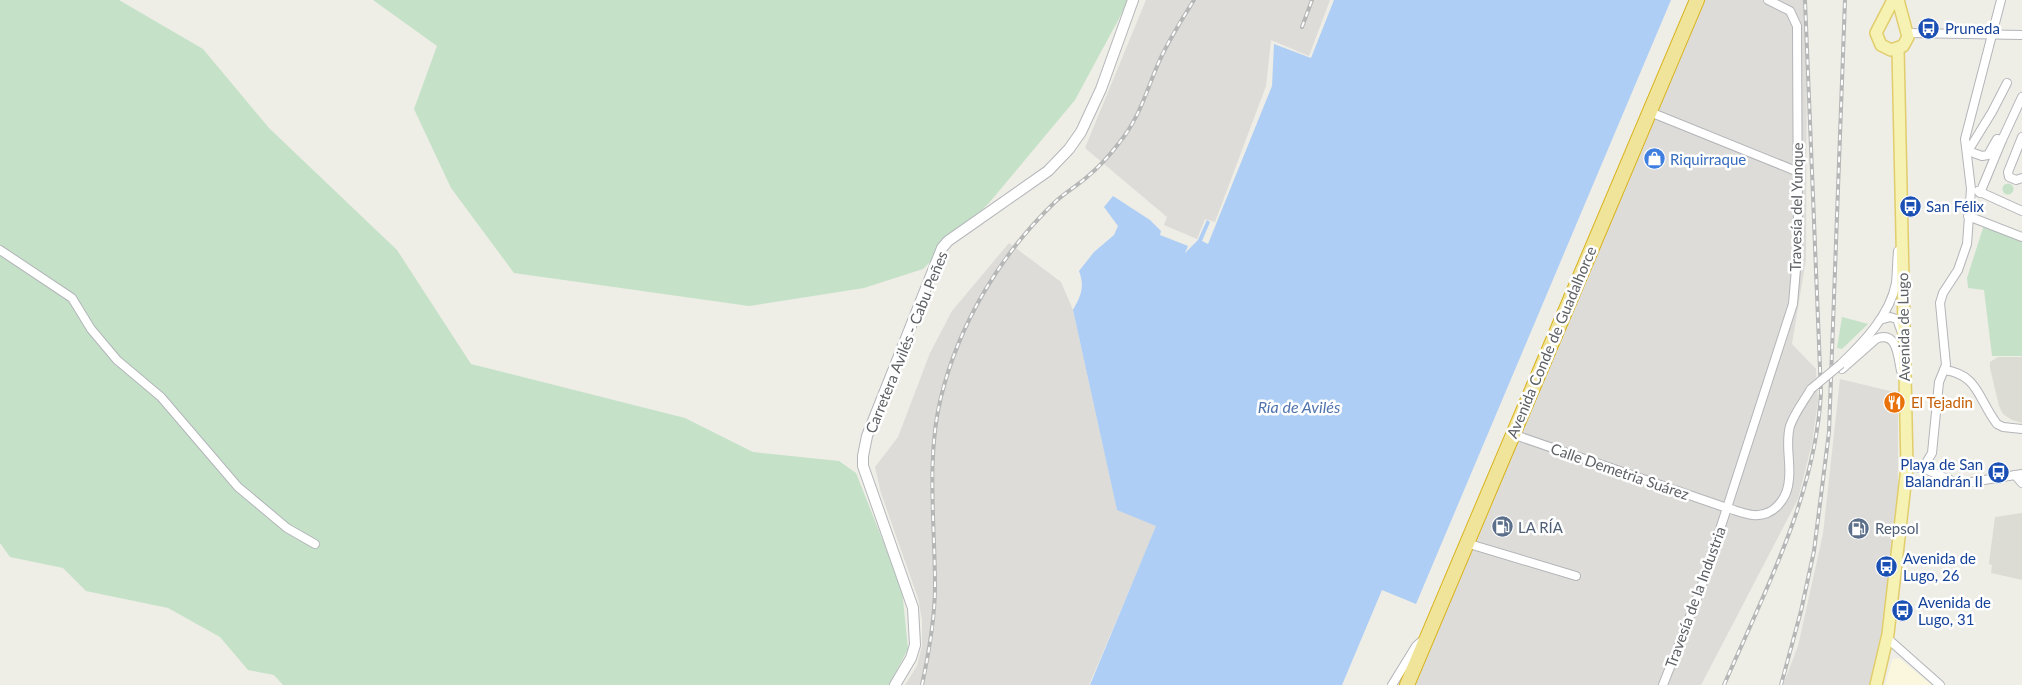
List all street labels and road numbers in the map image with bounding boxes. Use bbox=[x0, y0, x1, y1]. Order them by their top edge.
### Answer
street label: Travesía del Yunque bbox=[1786, 142, 1806, 272]
street label: Avenida Conde de Guadalhorce bbox=[1502, 243, 1600, 441]
street label: Carretera Avilés - Cabu Peñes bbox=[861, 248, 951, 436]
street label: Avenida de Lugo bbox=[1893, 273, 1913, 381]
street label: Calle Demetria Suárez bbox=[1548, 439, 1692, 503]
street label: Travesía de la Industria bbox=[1661, 524, 1729, 670]

